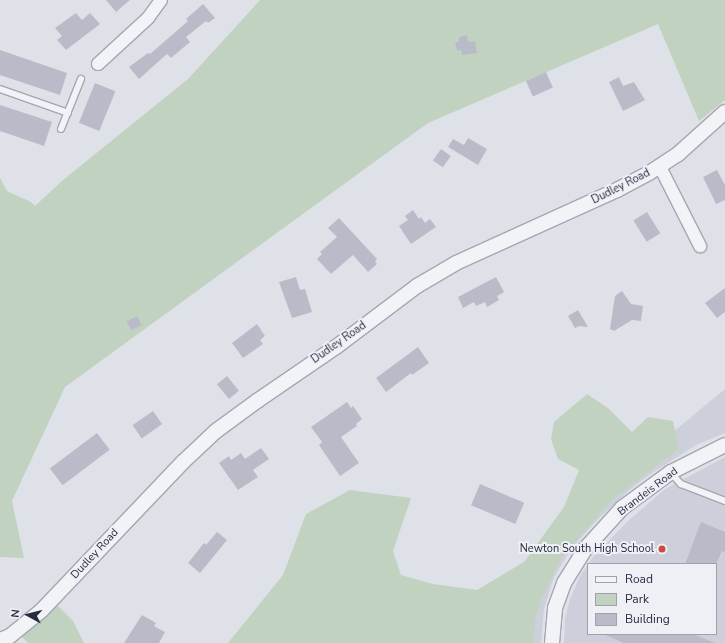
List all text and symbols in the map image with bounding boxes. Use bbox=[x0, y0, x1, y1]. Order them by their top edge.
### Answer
street label: Dudley Road bbox=[590, 167, 652, 207]
street label: Dudley Road bbox=[309, 319, 369, 367]
street label: Brandeis Road bbox=[615, 465, 681, 519]
street label: Dudley Road bbox=[68, 526, 122, 582]
place label: Newton South High School bbox=[520, 542, 654, 556]
marker: Newton South High School bbox=[657, 544, 667, 554]
legend bbox=[587, 563, 717, 635]
text: Road bbox=[625, 571, 653, 587]
text: Park bbox=[625, 591, 649, 607]
north arrow bbox=[8, 595, 48, 635]
text: N bbox=[8, 608, 24, 618]
text: Building bbox=[625, 611, 670, 627]

